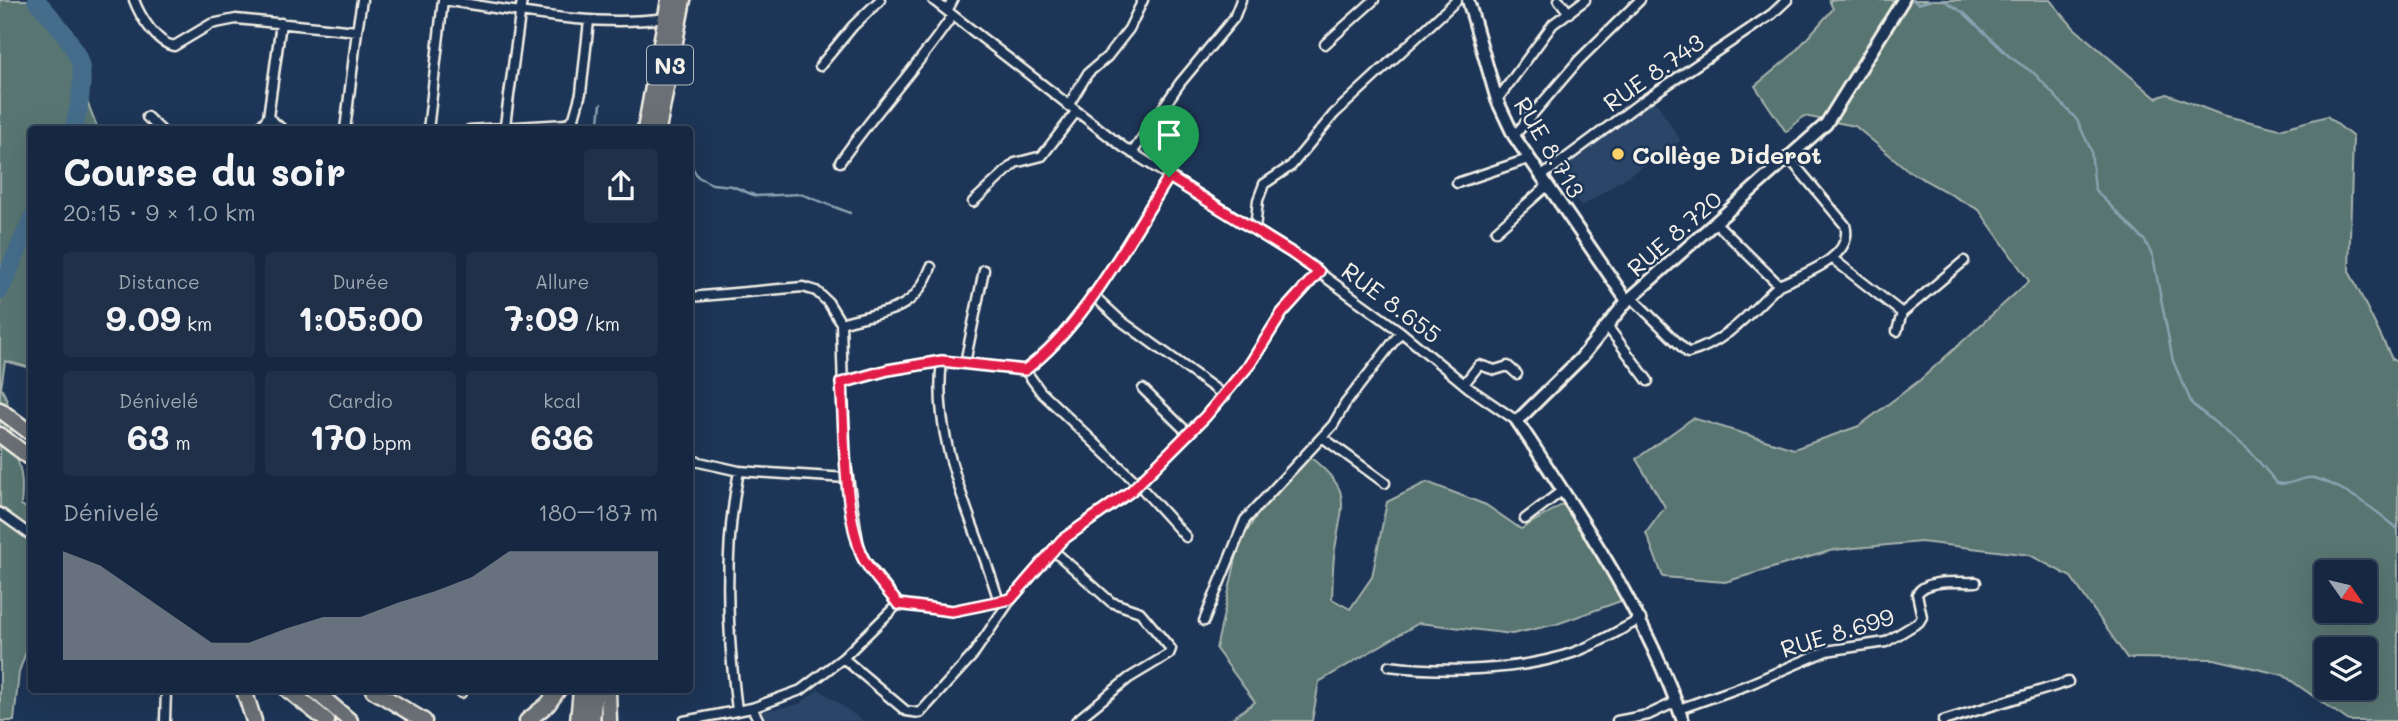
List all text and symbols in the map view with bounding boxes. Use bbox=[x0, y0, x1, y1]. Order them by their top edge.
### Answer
street label: RUE 8.743 bbox=[1597, 26, 1709, 118]
road number: N3 bbox=[647, 46, 693, 85]
street label: RUE 8.713 bbox=[1508, 91, 1592, 203]
pin bbox=[1139, 105, 1199, 177]
icon: arrive bbox=[1150, 116, 1188, 154]
place label: Collège Diderot bbox=[1632, 139, 1822, 170]
text: Course du soir bbox=[63, 146, 346, 196]
marker: Collège Diderot bbox=[1610, 146, 1626, 162]
button: share bbox=[584, 149, 658, 223]
street label: RUE 8.720 bbox=[1620, 183, 1728, 283]
text: 20:15 · 9 × 1.0 km bbox=[63, 197, 256, 227]
street label: RUE 8.655 bbox=[1336, 254, 1448, 350]
text: Distance bbox=[118, 269, 200, 294]
text: Durée bbox=[332, 269, 389, 294]
text: Allure bbox=[535, 269, 589, 294]
text: 9.09 bbox=[105, 294, 181, 340]
text: 1:05:00 bbox=[298, 294, 423, 340]
text: 7:09 bbox=[504, 294, 579, 340]
text: km bbox=[181, 311, 212, 336]
text: /km bbox=[579, 311, 620, 336]
text: Dénivelé bbox=[119, 388, 199, 413]
text: Cardio bbox=[328, 388, 393, 413]
text: kcal bbox=[543, 388, 581, 413]
text: 63 bbox=[127, 413, 169, 459]
text: 170 bbox=[309, 413, 367, 459]
text: 636 bbox=[530, 413, 594, 459]
text: m bbox=[169, 430, 191, 455]
text: bpm bbox=[367, 430, 412, 455]
text: Dénivelé bbox=[63, 497, 159, 527]
text: 180–187 m bbox=[538, 497, 658, 527]
north arrow bbox=[2314, 560, 2376, 623]
map controls bbox=[2314, 560, 2377, 700]
street label: RUE 8.699 bbox=[1776, 600, 1898, 664]
button: layers bbox=[2314, 637, 2377, 700]

